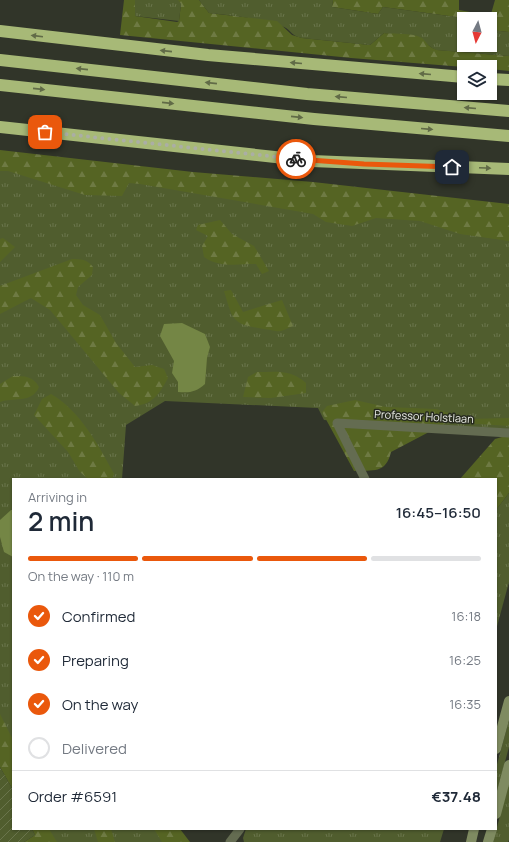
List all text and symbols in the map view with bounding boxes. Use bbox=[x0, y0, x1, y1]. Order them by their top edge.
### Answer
north arrow bbox=[457, 12, 497, 52]
map controls bbox=[457, 12, 497, 100]
one-way arrow bbox=[31, 33, 43, 39]
one-way arrow bbox=[160, 47, 172, 54]
one-way arrow bbox=[290, 60, 302, 66]
button: layers bbox=[457, 60, 497, 100]
one-way arrow bbox=[76, 66, 88, 72]
one-way arrow bbox=[419, 70, 431, 77]
one-way arrow bbox=[205, 80, 217, 87]
one-way arrow bbox=[33, 86, 45, 92]
one-way arrow bbox=[335, 93, 347, 100]
one-way arrow bbox=[162, 100, 174, 106]
one-way arrow bbox=[464, 105, 476, 111]
one-way arrow bbox=[291, 114, 303, 121]
pin bbox=[28, 115, 62, 149]
icon: bag bbox=[34, 121, 56, 143]
one-way arrow bbox=[421, 125, 433, 132]
courier bbox=[276, 139, 316, 179]
icon: bike bbox=[285, 148, 307, 170]
pin bbox=[435, 150, 469, 184]
icon: home bbox=[441, 156, 463, 178]
one-way arrow bbox=[479, 165, 492, 171]
street label: Professor Holstlaan bbox=[374, 406, 474, 426]
text: Arriving in bbox=[28, 488, 87, 506]
text: 16:45–16:50 bbox=[396, 502, 481, 523]
text: 2 min bbox=[28, 503, 94, 539]
text: On the way · 110 m bbox=[28, 567, 134, 585]
icon: check bbox=[28, 605, 50, 627]
text: Confirmed bbox=[62, 606, 135, 627]
text: 16:18 bbox=[451, 607, 481, 625]
icon: check bbox=[28, 649, 50, 671]
text: Preparing bbox=[62, 650, 129, 671]
text: 16:25 bbox=[449, 651, 481, 669]
icon: check bbox=[28, 693, 50, 715]
text: On the way bbox=[62, 694, 138, 715]
text: 16:35 bbox=[449, 695, 481, 713]
text: Delivered bbox=[62, 738, 127, 759]
text: Order #6591 bbox=[28, 786, 117, 807]
text: €37.48 bbox=[431, 786, 481, 807]

